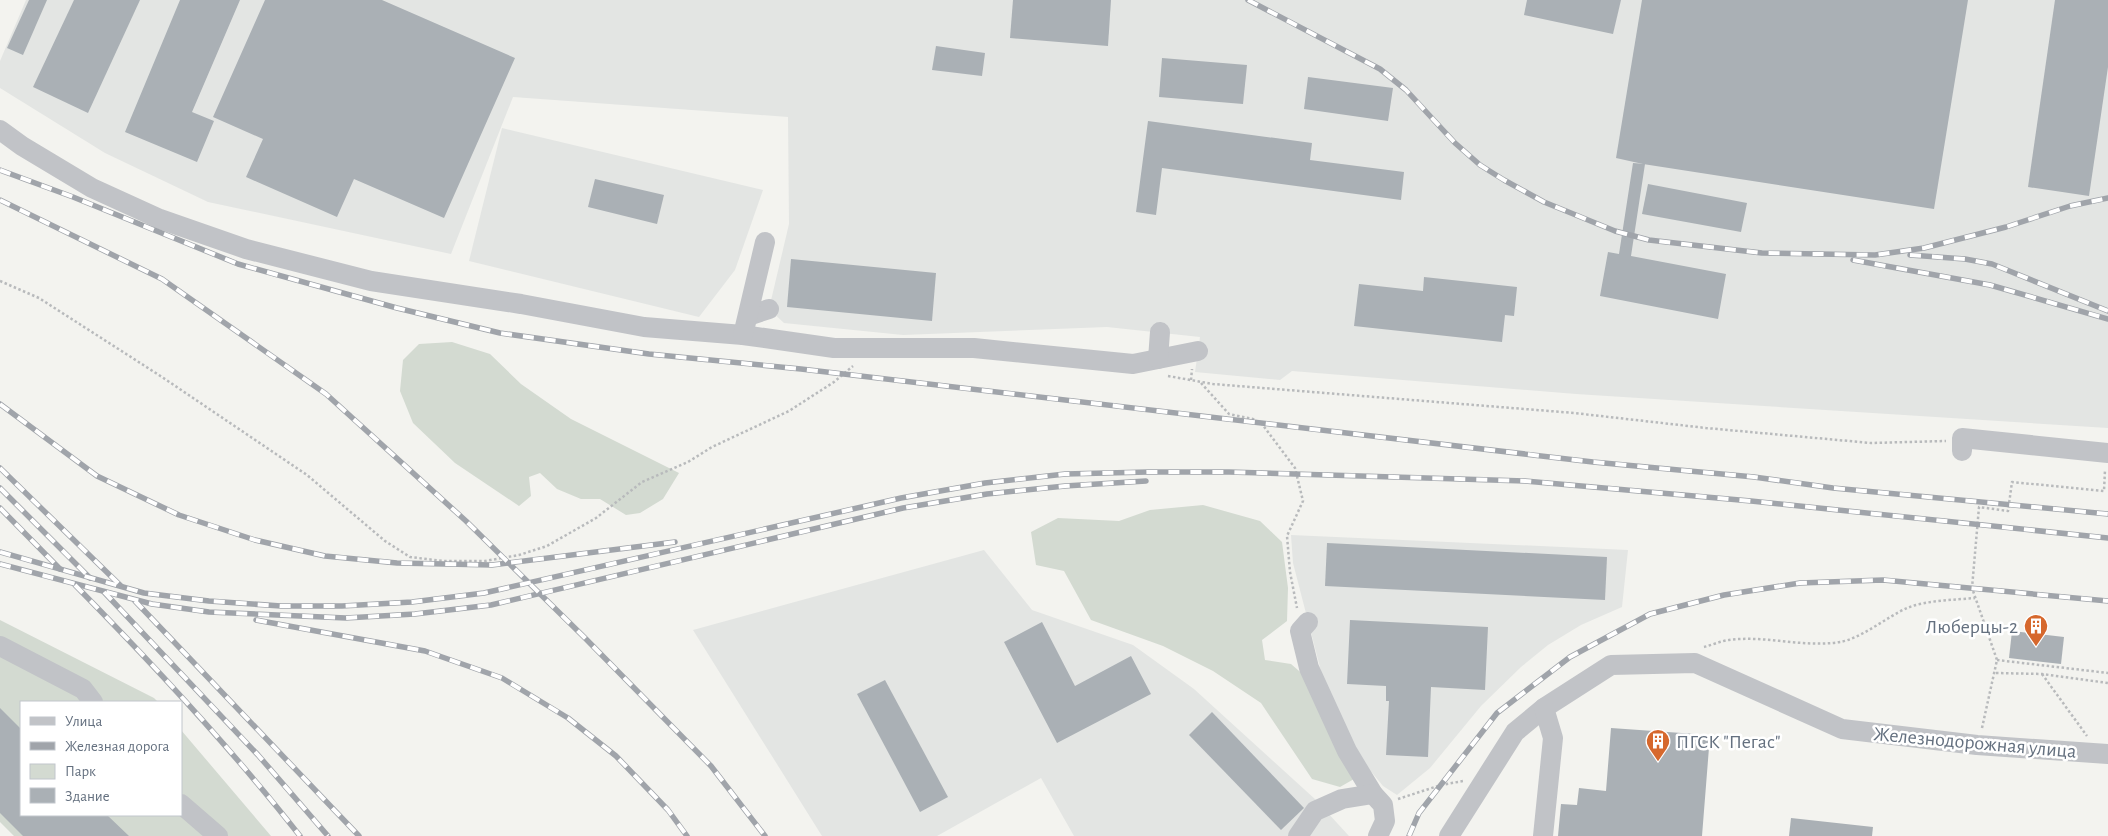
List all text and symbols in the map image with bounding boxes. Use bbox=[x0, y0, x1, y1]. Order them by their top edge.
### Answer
building icon: Люберцы-2 bbox=[2023, 613, 2049, 647]
place label: Люберцы-2 bbox=[1926, 617, 2018, 637]
legend bbox=[20, 701, 182, 816]
text: Улица bbox=[65, 714, 102, 729]
street label: Железнодорожная улица bbox=[1873, 724, 2077, 762]
building icon: ПГСК "Пегас" bbox=[1645, 728, 1671, 762]
place label: ПГСК "Пегас" bbox=[1676, 732, 1781, 752]
text: Железная дорога bbox=[65, 739, 170, 754]
text: Парк bbox=[65, 764, 96, 779]
text: Здание bbox=[65, 789, 110, 804]

